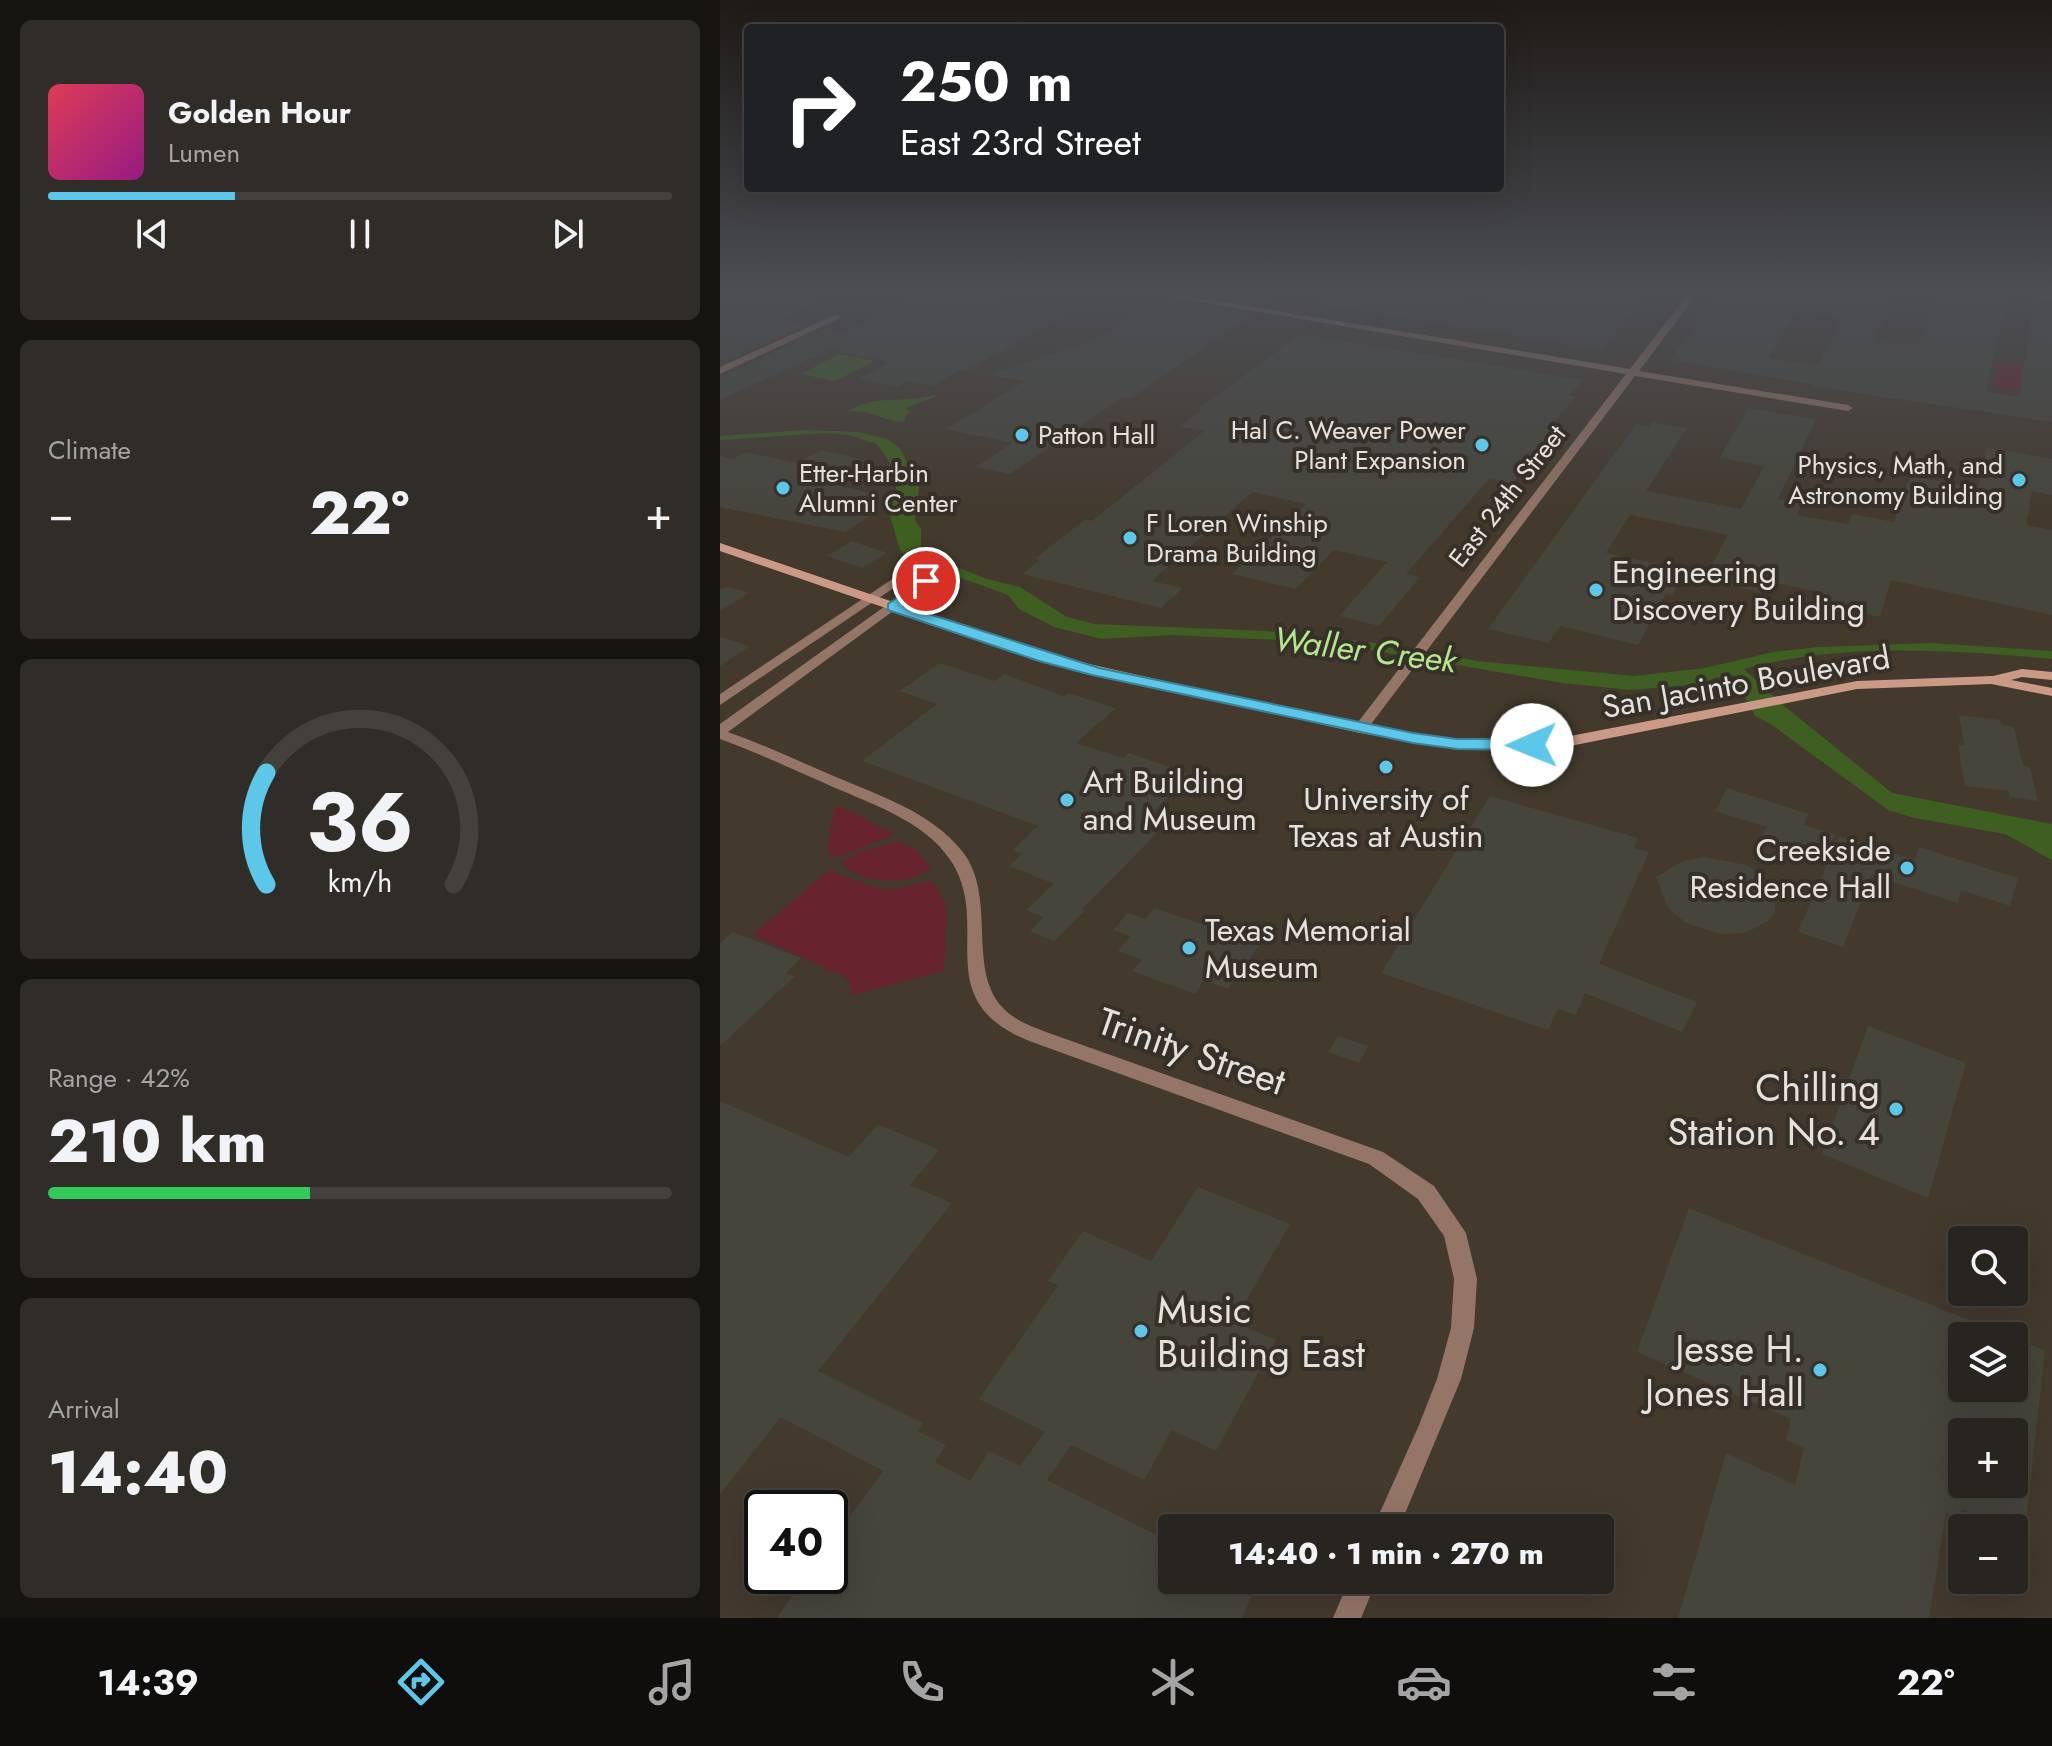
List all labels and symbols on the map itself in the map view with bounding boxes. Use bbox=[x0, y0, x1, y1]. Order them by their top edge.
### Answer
place label: Hal C. Weaver Power Plant Expansion bbox=[1231, 411, 1466, 479]
place label: Patton Hall bbox=[1038, 416, 1155, 454]
street label: East 24th Street bbox=[1439, 416, 1575, 575]
marker: Patton Hall bbox=[1013, 426, 1031, 444]
marker: Hal C. Weaver Power Plant Expansion bbox=[1473, 436, 1491, 454]
place label: Physics, Math, and Astronomy Building bbox=[1788, 446, 2003, 514]
place label: Etter-Harbin Alumni Center bbox=[799, 454, 958, 522]
marker: Physics, Math, and Astronomy Building bbox=[2010, 471, 2028, 489]
marker: Etter-Harbin Alumni Center bbox=[774, 479, 792, 497]
place label: F Loren Winship Drama Building bbox=[1146, 504, 1328, 572]
marker: F Loren Winship Drama Building bbox=[1121, 529, 1139, 547]
pin bbox=[892, 547, 960, 615]
place label: Engineering Discovery Building bbox=[1612, 549, 1865, 632]
marker: Engineering Discovery Building bbox=[1587, 581, 1605, 599]
water label: Waller Creek bbox=[1271, 614, 1461, 686]
street label: San Jacinto Boulevard bbox=[1598, 634, 1894, 730]
position arrow bbox=[1490, 703, 1574, 787]
marker: University of Texas at Austin bbox=[1377, 758, 1395, 776]
place label: Art Building and Museum bbox=[1083, 759, 1257, 842]
place label: University of Texas at Austin bbox=[1289, 776, 1483, 859]
marker: Art Building and Museum bbox=[1058, 791, 1076, 809]
place label: Creekside Residence Hall bbox=[1689, 827, 1891, 910]
marker: Creekside Residence Hall bbox=[1898, 859, 1916, 877]
place label: Texas Memorial Museum bbox=[1205, 907, 1411, 990]
marker: Texas Memorial Museum bbox=[1180, 939, 1198, 957]
street label: Trinity Street bbox=[1091, 993, 1293, 1109]
place label: Chilling Station No. 4 bbox=[1667, 1060, 1880, 1159]
marker: Chilling Station No. 4 bbox=[1887, 1100, 1905, 1118]
place label: Music Building East bbox=[1157, 1282, 1365, 1381]
place label: Jesse H. Jones Hall bbox=[1640, 1321, 1804, 1420]
marker: Music Building East bbox=[1132, 1322, 1150, 1340]
marker: Jesse H. Jones Hall bbox=[1811, 1361, 1829, 1379]
speed limit sign: 40 bbox=[744, 1490, 848, 1594]

